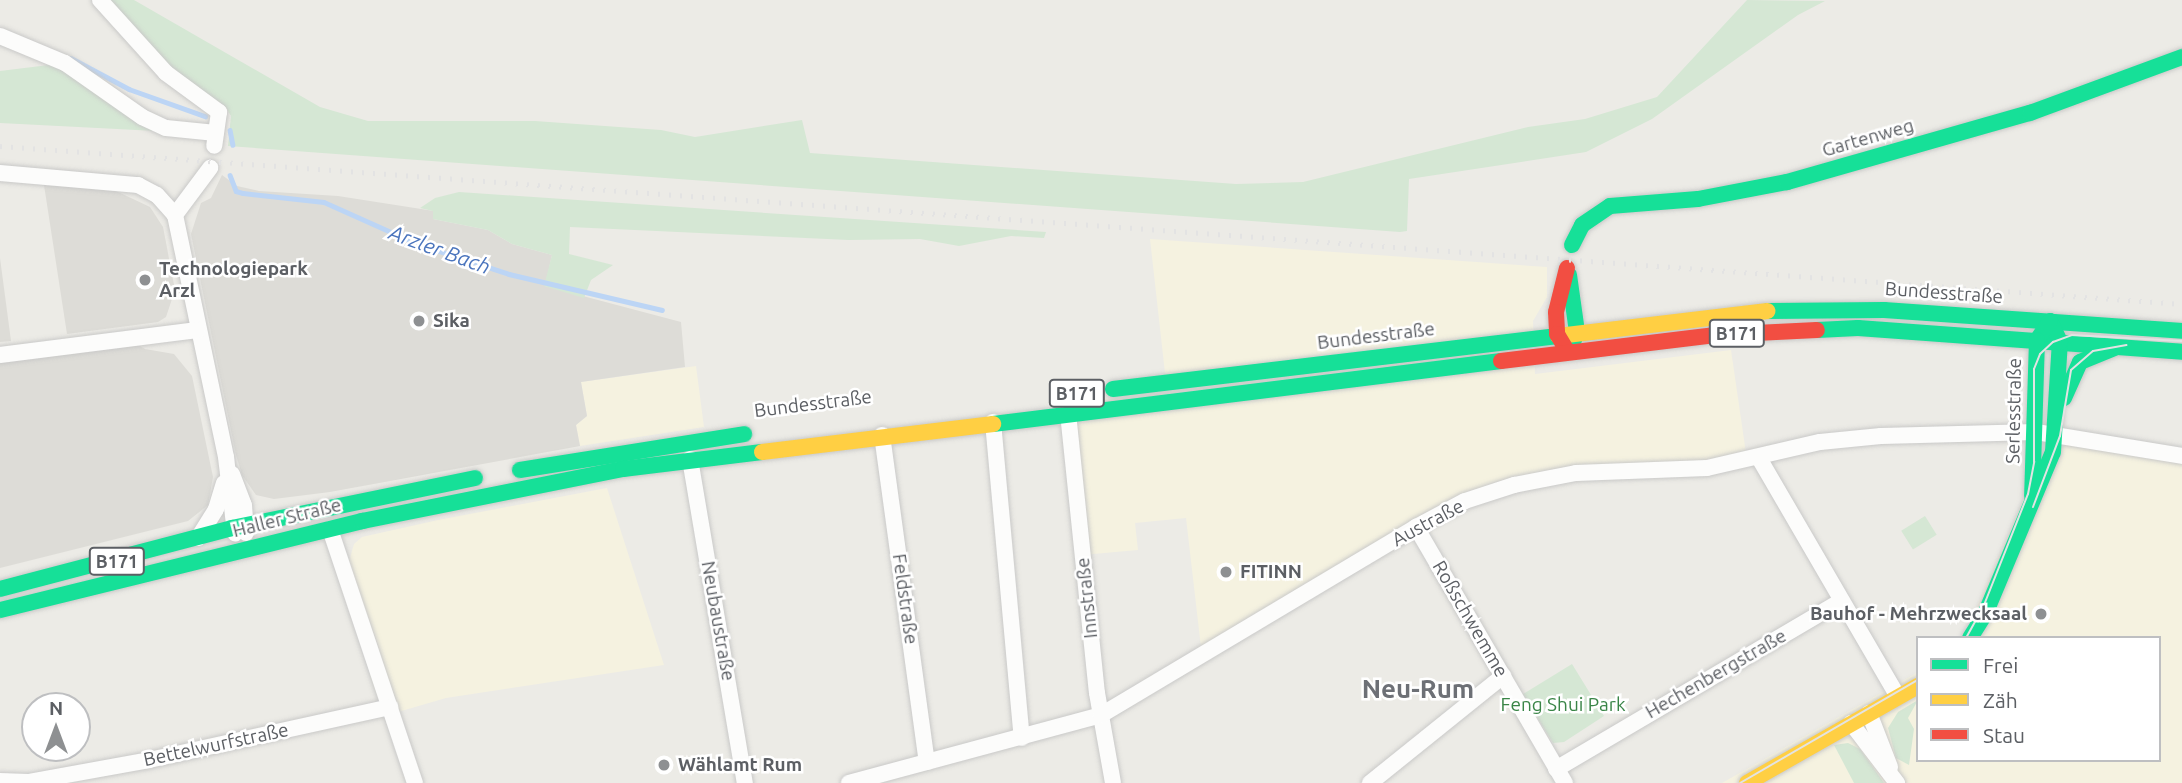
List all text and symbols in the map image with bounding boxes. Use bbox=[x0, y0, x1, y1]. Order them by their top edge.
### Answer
street label: Gartenweg bbox=[1819, 114, 1917, 162]
water label: Arzler Bach bbox=[386, 219, 494, 279]
place label: Technologiepark Arzl bbox=[159, 258, 308, 302]
marker: Technologiepark Arzl bbox=[137, 272, 153, 288]
street label: Bundesstraße bbox=[1884, 278, 2004, 308]
place label: Sika bbox=[433, 310, 470, 332]
marker: Sika bbox=[411, 313, 427, 329]
street label: Bundesstraße bbox=[1316, 317, 1436, 355]
road number: B171 bbox=[1707, 318, 1767, 348]
street label: Serlesstraße bbox=[2002, 358, 2026, 464]
road number: B171 bbox=[1047, 379, 1107, 408]
street label: Bundesstraße bbox=[753, 385, 873, 423]
street label: Haller Straße bbox=[230, 493, 344, 543]
street label: Austraße bbox=[1388, 495, 1468, 551]
road number: B171 bbox=[87, 546, 147, 576]
street label: Feldstraße bbox=[887, 552, 923, 646]
street label: Innstraße bbox=[1071, 556, 1103, 640]
street label: Roßschwemme bbox=[1427, 557, 1513, 681]
street label: Neubaustraße bbox=[696, 559, 740, 683]
place label: FITINN bbox=[1240, 561, 1302, 583]
marker: FITINN bbox=[1218, 564, 1234, 580]
place label: Bauhof - Mehrzwecksaal bbox=[1810, 603, 2027, 625]
marker: Bauhof - Mehrzwecksaal bbox=[2033, 606, 2049, 622]
street label: Hechenbergstraße bbox=[1641, 624, 1791, 724]
legend bbox=[1916, 636, 2161, 762]
text: Frei bbox=[1983, 653, 2018, 677]
district label: Neu-Rum bbox=[1362, 673, 1474, 705]
text: Zäh bbox=[1983, 688, 2018, 712]
north arrow bbox=[21, 692, 91, 762]
park label: Feng Shui Park bbox=[1501, 694, 1625, 716]
text: N bbox=[49, 697, 63, 719]
street label: Bettelwurfstraße bbox=[141, 719, 291, 771]
text: Stau bbox=[1983, 723, 2025, 747]
place label: Wählamt Rum bbox=[678, 754, 802, 776]
marker: Wählamt Rum bbox=[656, 757, 672, 773]

